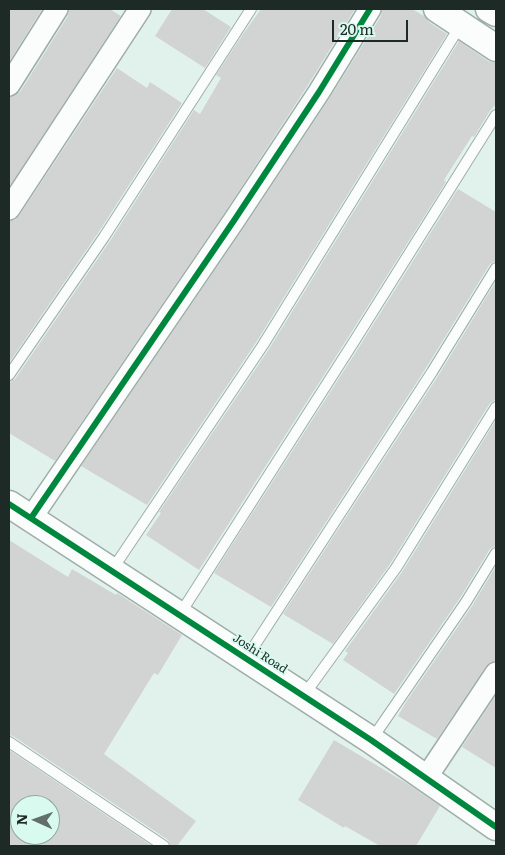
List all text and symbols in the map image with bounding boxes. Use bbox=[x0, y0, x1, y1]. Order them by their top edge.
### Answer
scale bar bbox=[335, 10, 411, 42]
text: 20 m bbox=[340, 17, 374, 40]
street label: Joshi Road bbox=[230, 631, 290, 677]
north arrow bbox=[10, 795, 60, 845]
text: N bbox=[11, 813, 31, 826]

